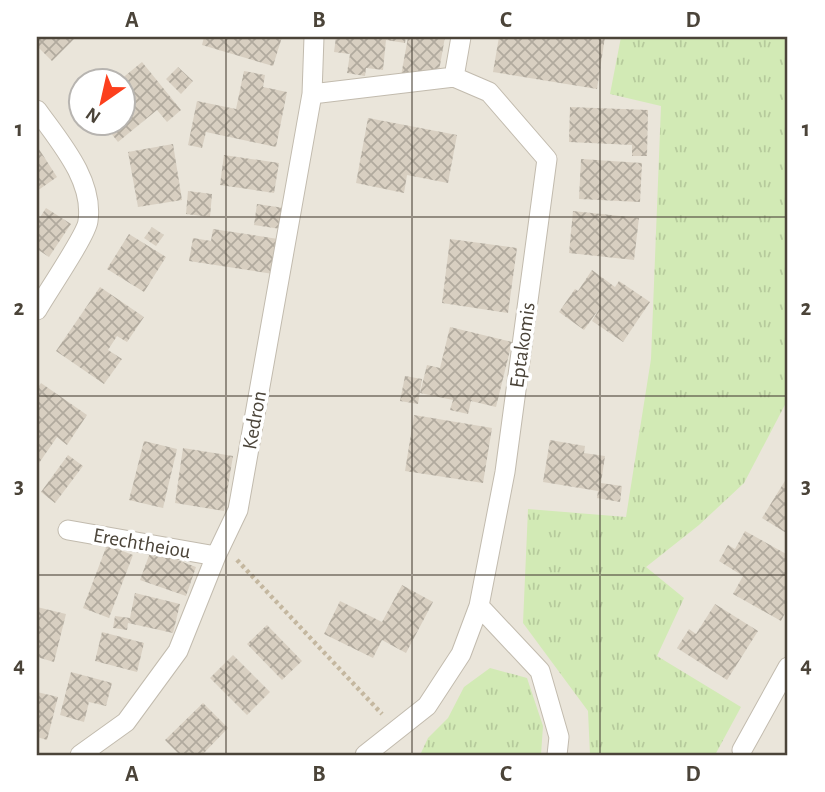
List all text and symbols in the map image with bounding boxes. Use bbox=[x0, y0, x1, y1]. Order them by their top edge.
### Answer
text: A bbox=[125, 9, 139, 32]
text: B bbox=[312, 9, 326, 32]
text: C bbox=[500, 9, 512, 32]
text: D bbox=[685, 9, 701, 32]
north arrow bbox=[66, 66, 136, 136]
text: N bbox=[83, 103, 104, 126]
text: 1 bbox=[15, 118, 23, 141]
text: 1 bbox=[802, 118, 810, 141]
text: 2 bbox=[14, 297, 25, 320]
text: 2 bbox=[801, 297, 812, 320]
street label: Eptakomis bbox=[506, 301, 539, 389]
street label: Kedron bbox=[239, 389, 270, 451]
text: 3 bbox=[14, 475, 24, 498]
text: 3 bbox=[801, 475, 811, 498]
street label: Erechtheiou bbox=[91, 525, 193, 562]
text: 4 bbox=[13, 654, 25, 677]
text: 4 bbox=[800, 654, 812, 677]
text: A bbox=[125, 763, 139, 786]
text: B bbox=[312, 763, 326, 786]
text: C bbox=[500, 763, 512, 786]
text: D bbox=[685, 763, 701, 786]

